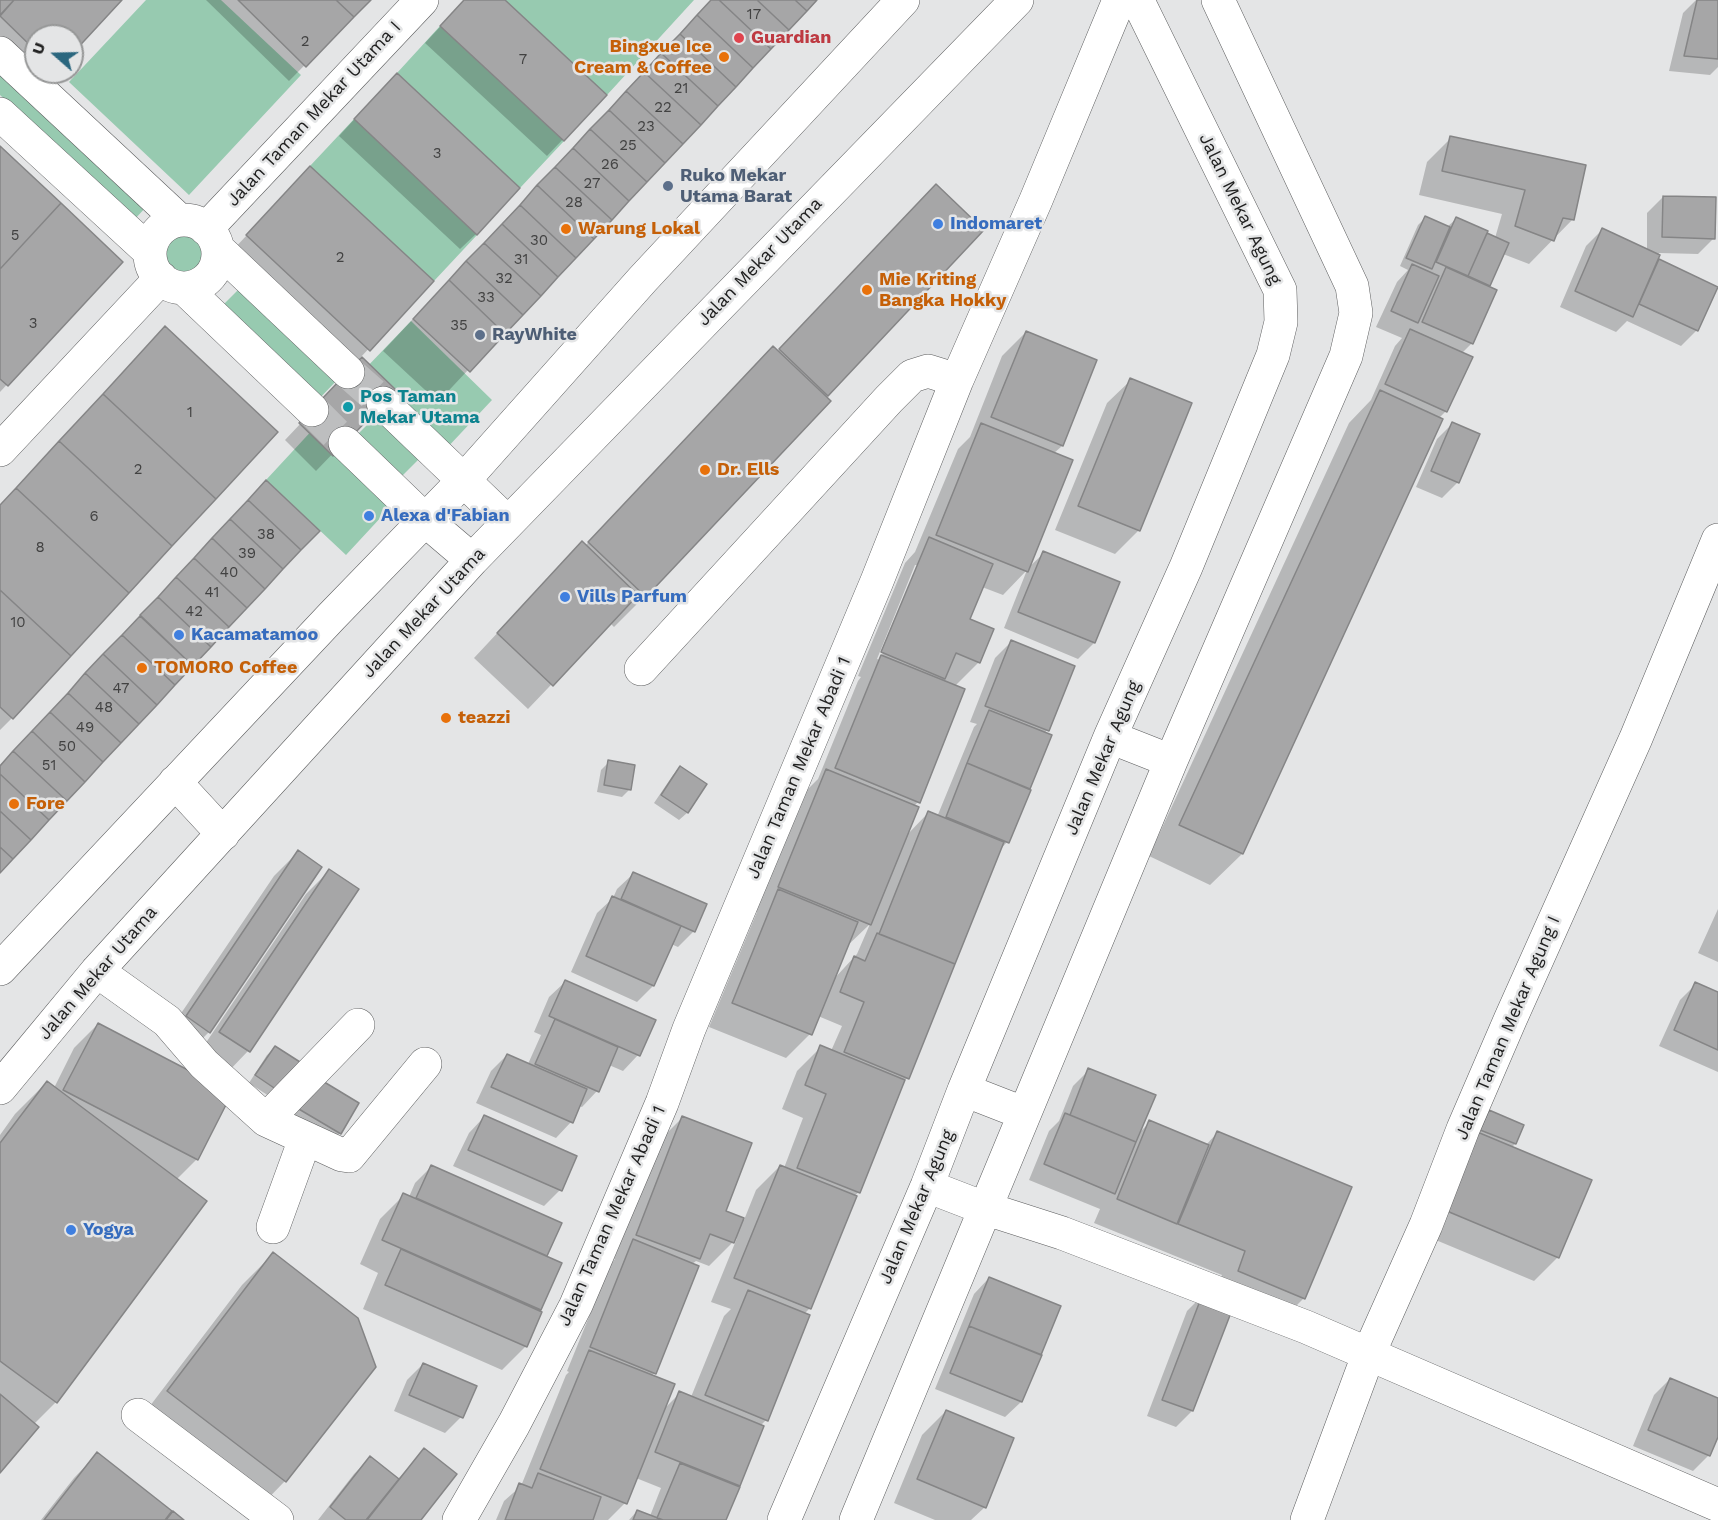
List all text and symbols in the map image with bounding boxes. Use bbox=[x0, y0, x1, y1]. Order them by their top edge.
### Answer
house number: 17 bbox=[747, 6, 761, 24]
street label: Jalan Taman Mekar Utama I bbox=[222, 17, 406, 211]
north arrow bbox=[24, 24, 84, 84]
place label: Guardian bbox=[751, 27, 831, 49]
marker: Guardian bbox=[732, 31, 746, 45]
house number: 2 bbox=[301, 33, 309, 51]
place label: Bingxue Ice Cream & Coffee bbox=[574, 36, 712, 78]
text: U bbox=[28, 40, 49, 57]
marker: Bingxue Ice Cream & Coffee bbox=[717, 50, 731, 64]
house number: 7 bbox=[519, 51, 527, 69]
house number: 21 bbox=[674, 80, 688, 98]
house number: 22 bbox=[654, 99, 672, 117]
house number: 23 bbox=[637, 118, 655, 136]
street label: Jalan Mekar Agung bbox=[1194, 130, 1286, 288]
house number: 25 bbox=[619, 137, 637, 155]
house number: 3 bbox=[433, 145, 441, 163]
house number: 26 bbox=[601, 156, 619, 174]
place label: Ruko Mekar Utama Barat bbox=[680, 165, 792, 207]
house number: 27 bbox=[584, 175, 600, 193]
marker: Ruko Mekar Utama Barat bbox=[661, 179, 675, 193]
street label: Jalan Mekar Utama bbox=[693, 193, 827, 331]
house number: 28 bbox=[565, 194, 583, 212]
place label: Indomaret bbox=[950, 213, 1042, 235]
marker: Indomaret bbox=[931, 217, 945, 231]
place label: Warung Lokal bbox=[578, 218, 700, 240]
marker: Warung Lokal bbox=[559, 222, 573, 236]
house number: 5 bbox=[11, 227, 19, 245]
house number: 30 bbox=[530, 232, 548, 250]
house number: 2 bbox=[336, 249, 344, 267]
house number: 31 bbox=[514, 251, 528, 269]
place label: Mie Kriting Bangka Hokky bbox=[879, 269, 1006, 312]
house number: 32 bbox=[495, 270, 513, 288]
marker: Mie Kriting Bangka Hokky bbox=[860, 283, 874, 297]
house number: 33 bbox=[477, 289, 495, 307]
house number: 3 bbox=[29, 315, 37, 333]
house number: 35 bbox=[450, 317, 468, 335]
place label: RayWhite bbox=[492, 324, 577, 346]
marker: RayWhite bbox=[473, 328, 487, 342]
place label: Pos Taman Mekar Utama bbox=[360, 386, 480, 428]
marker: Pos Taman Mekar Utama bbox=[341, 400, 355, 414]
house number: 1 bbox=[187, 404, 193, 422]
place label: Dr. Ells bbox=[717, 459, 779, 481]
house number: 2 bbox=[134, 461, 142, 479]
marker: Dr. Ells bbox=[698, 463, 712, 477]
place label: Alexa d'Fabian bbox=[381, 505, 510, 527]
house number: 6 bbox=[89, 508, 99, 526]
marker: Alexa d'Fabian bbox=[362, 509, 376, 523]
house number: 38 bbox=[257, 526, 275, 544]
house number: 8 bbox=[35, 539, 45, 557]
street label: Jalan Mekar Utama bbox=[358, 543, 490, 683]
house number: 39 bbox=[238, 545, 256, 563]
house number: 40 bbox=[220, 564, 238, 582]
house number: 41 bbox=[205, 584, 219, 602]
place label: Vills Parfum bbox=[577, 586, 687, 608]
marker: Vills Parfum bbox=[558, 590, 572, 604]
house number: 42 bbox=[185, 603, 203, 621]
house number: 10 bbox=[10, 614, 26, 632]
place label: Kacamatamoo bbox=[191, 624, 318, 646]
marker: Kacamatamoo bbox=[172, 628, 186, 642]
street label: Jalan Taman Mekar Abadi 1 bbox=[742, 654, 856, 882]
place label: TOMORO Coffee bbox=[154, 657, 297, 679]
marker: TOMORO Coffee bbox=[135, 661, 149, 675]
street label: Jalan Mekar Agung bbox=[1061, 678, 1145, 838]
house number: 47 bbox=[113, 680, 129, 698]
house number: 48 bbox=[95, 699, 113, 717]
place label: teazzi bbox=[458, 707, 511, 729]
marker: teazzi bbox=[439, 711, 453, 725]
house number: 49 bbox=[76, 719, 94, 737]
house number: 50 bbox=[58, 738, 76, 756]
house number: 51 bbox=[42, 757, 56, 775]
place label: Fore bbox=[26, 793, 65, 815]
marker: Fore bbox=[7, 797, 21, 811]
street label: Jalan Mekar Utama bbox=[34, 902, 162, 1044]
street label: Jalan Taman Mekar Agung I bbox=[1451, 913, 1565, 1143]
street label: Jalan Taman Mekar Abadi 1 bbox=[554, 1103, 670, 1329]
street label: Jalan Mekar Agung bbox=[875, 1127, 959, 1287]
place label: Yogya bbox=[83, 1219, 134, 1241]
marker: Yogya bbox=[64, 1223, 78, 1237]

